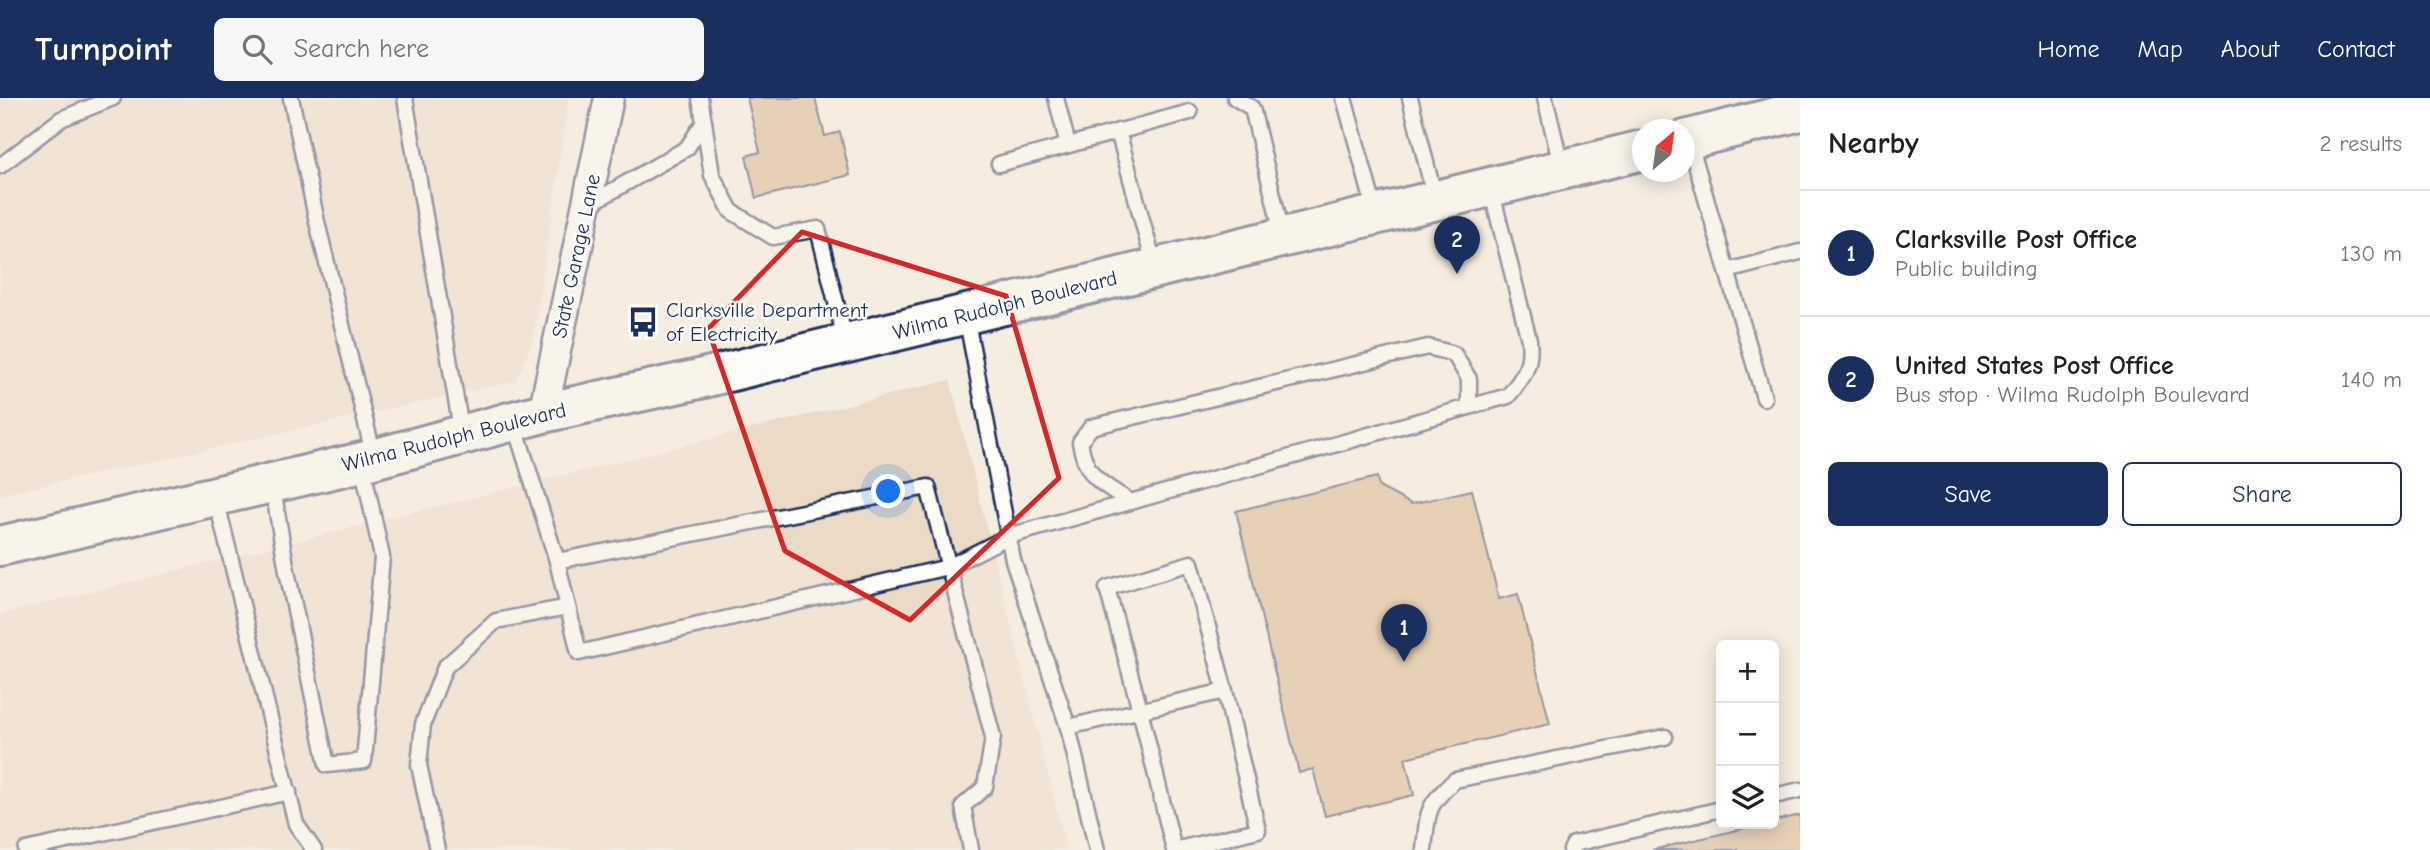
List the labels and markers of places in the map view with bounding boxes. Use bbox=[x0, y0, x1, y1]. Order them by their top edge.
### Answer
pin: 2 bbox=[1434, 216, 1480, 274]
place label: Clarksville Department of Electricity bbox=[666, 298, 868, 346]
bus stop icon: Clarksville Department of Electricity bbox=[626, 305, 660, 339]
pin: 1 bbox=[1381, 604, 1427, 662]

